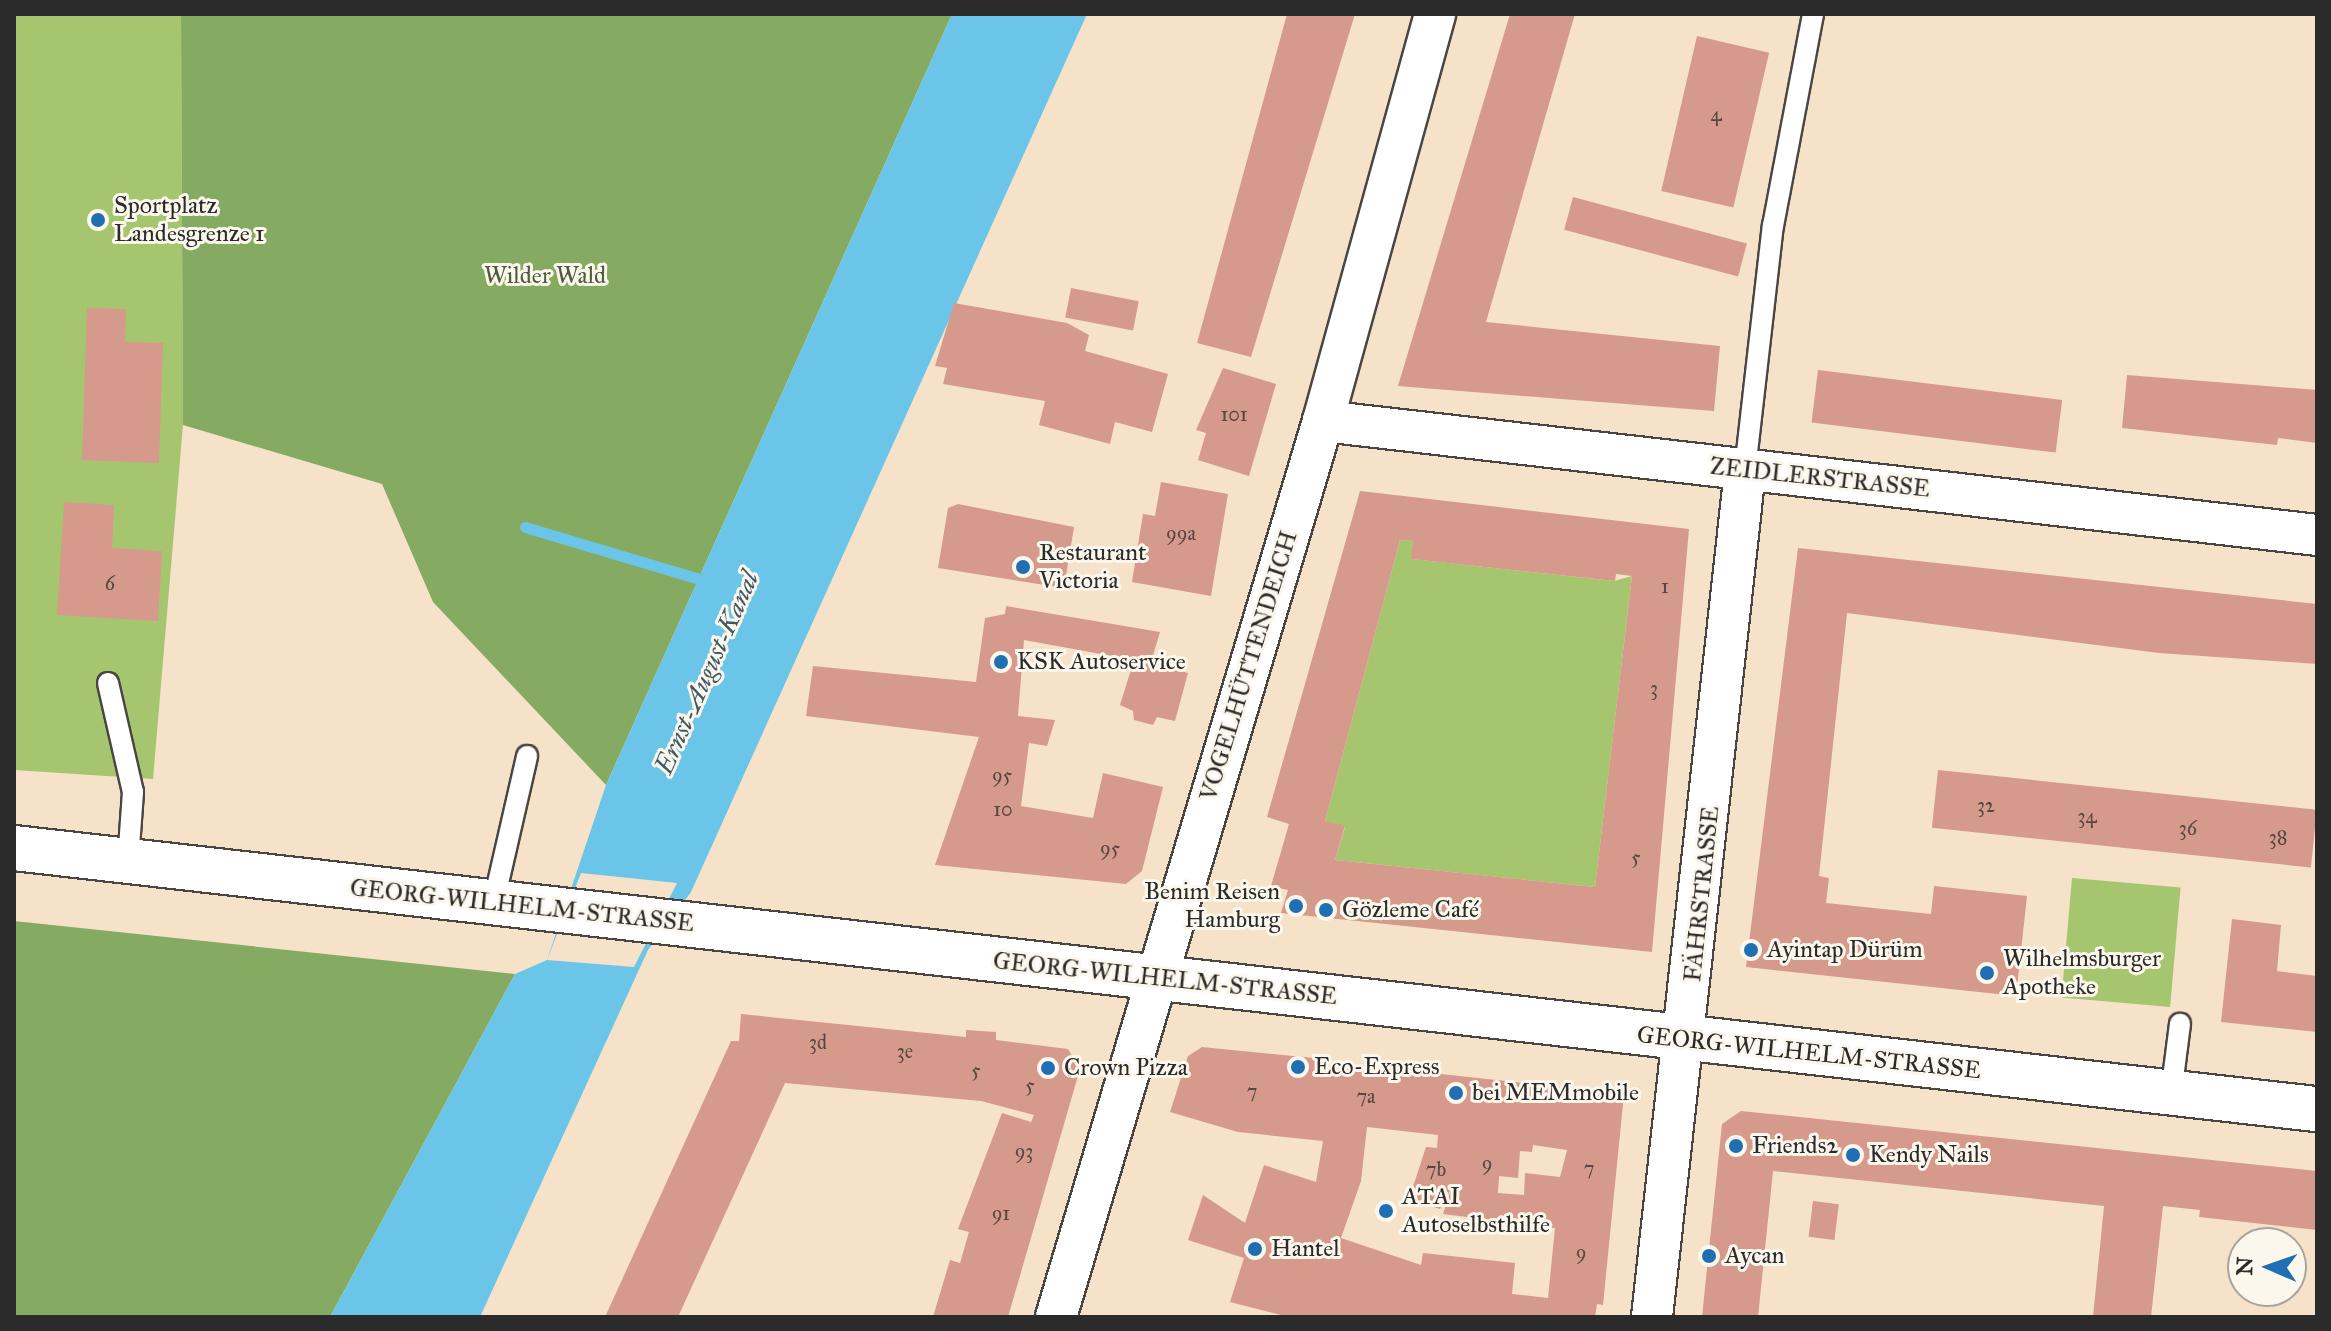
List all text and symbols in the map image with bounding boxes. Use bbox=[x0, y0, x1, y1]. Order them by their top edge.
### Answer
house number: 4 bbox=[1710, 102, 1722, 126]
place label: Sportplatz Landesgrenze 1 bbox=[114, 192, 264, 248]
marker: Sportplatz Landesgrenze 1 bbox=[89, 211, 107, 229]
park label: Wilder Wald bbox=[484, 262, 606, 290]
house number: 101 bbox=[1220, 402, 1248, 426]
street label: ZEIDLERSTRASSE bbox=[1709, 452, 1931, 504]
house number: 99a bbox=[1166, 521, 1196, 545]
street label: VOGELHÜTTENDEICH bbox=[1194, 528, 1304, 804]
place label: Restaurant Victoria bbox=[1039, 539, 1146, 595]
marker: Restaurant Victoria bbox=[1014, 558, 1032, 576]
water label: Ernst-August-Kanal bbox=[648, 567, 766, 779]
house number: 6 bbox=[105, 571, 115, 595]
house number: 1 bbox=[1661, 574, 1669, 598]
place label: KSK Autoservice bbox=[1017, 648, 1186, 676]
marker: KSK Autoservice bbox=[992, 653, 1010, 671]
house number: 3 bbox=[1650, 676, 1658, 700]
house number: 95 bbox=[992, 763, 1012, 787]
house number: 32 bbox=[1977, 793, 1995, 817]
house number: 10 bbox=[993, 797, 1013, 821]
house number: 34 bbox=[2077, 804, 2097, 828]
street label: FÄHRSTRASSE bbox=[1678, 805, 1726, 983]
house number: 36 bbox=[2179, 816, 2197, 840]
house number: 38 bbox=[2269, 825, 2287, 849]
house number: 95 bbox=[1100, 836, 1120, 860]
house number: 5 bbox=[1631, 845, 1641, 869]
street label: GEORG-WILHELM-STRASSE bbox=[349, 874, 695, 938]
place label: Benim Reisen Hamburg bbox=[1144, 878, 1280, 934]
place label: Gözleme Café bbox=[1342, 896, 1479, 924]
marker: Benim Reisen Hamburg bbox=[1287, 897, 1305, 915]
marker: Gözleme Café bbox=[1317, 901, 1335, 919]
place label: Ayintap Dürüm bbox=[1767, 936, 1923, 964]
marker: Ayintap Dürüm bbox=[1742, 941, 1760, 959]
place label: Wilhelmsburger Apotheke bbox=[2003, 945, 2161, 1001]
street label: GEORG-WILHELM-STRASSE bbox=[992, 947, 1338, 1011]
marker: Wilhelmsburger Apotheke bbox=[1978, 964, 1996, 982]
street label: GEORG-WILHELM-STRASSE bbox=[1636, 1021, 1982, 1085]
house number: 3d bbox=[809, 1030, 827, 1054]
house number: 3e bbox=[897, 1039, 913, 1063]
place label: Eco-Express bbox=[1314, 1053, 1440, 1081]
place label: Crown Pizza bbox=[1064, 1054, 1188, 1082]
house number: 5 bbox=[971, 1058, 981, 1082]
marker: Eco-Express bbox=[1289, 1058, 1307, 1076]
marker: Crown Pizza bbox=[1039, 1059, 1057, 1077]
house number: 5 bbox=[1025, 1073, 1035, 1097]
house number: 7 bbox=[1247, 1079, 1257, 1103]
place label: bei MEMmobile bbox=[1472, 1079, 1639, 1107]
house number: 7a bbox=[1356, 1084, 1376, 1108]
marker: bei MEMmobile bbox=[1447, 1084, 1465, 1102]
place label: Friends2 bbox=[1752, 1132, 1838, 1160]
marker: Friends2 bbox=[1727, 1137, 1745, 1155]
house number: 93 bbox=[1015, 1139, 1033, 1163]
place label: Kendy Nails bbox=[1869, 1141, 1989, 1169]
marker: Kendy Nails bbox=[1844, 1146, 1862, 1164]
house number: 9 bbox=[1482, 1151, 1492, 1175]
house number: 7 bbox=[1584, 1156, 1594, 1180]
house number: 7b bbox=[1426, 1157, 1446, 1181]
place label: ATAI Autoselbsthilfe bbox=[1402, 1183, 1550, 1239]
house number: 91 bbox=[992, 1201, 1010, 1225]
marker: ATAI Autoselbsthilfe bbox=[1377, 1202, 1395, 1220]
north arrow bbox=[2227, 1227, 2307, 1307]
place label: Hantel bbox=[1271, 1235, 1340, 1263]
marker: Hantel bbox=[1246, 1240, 1264, 1258]
house number: 9 bbox=[1576, 1240, 1586, 1264]
place label: Aycan bbox=[1725, 1242, 1785, 1270]
marker: Aycan bbox=[1700, 1247, 1718, 1265]
text: N bbox=[2231, 1256, 2258, 1276]

